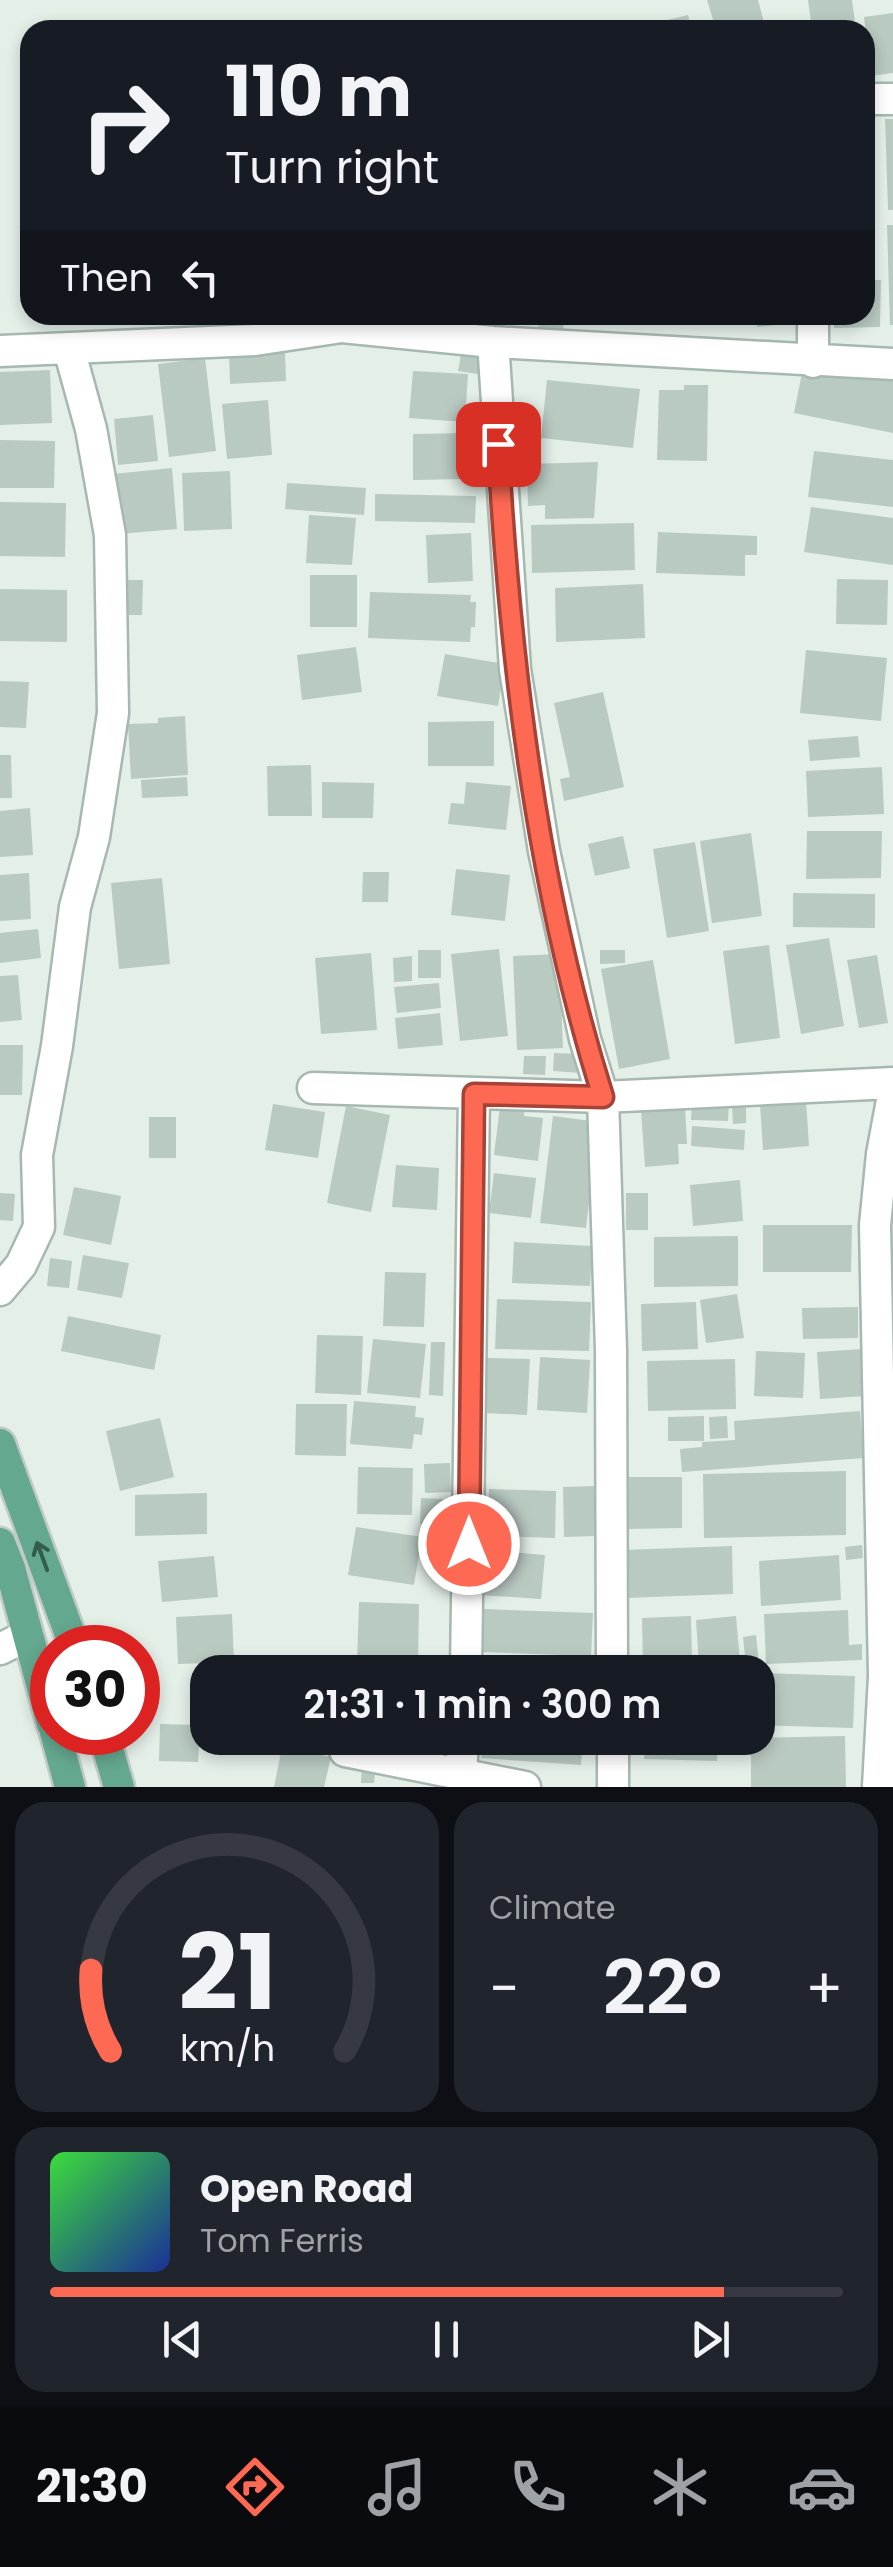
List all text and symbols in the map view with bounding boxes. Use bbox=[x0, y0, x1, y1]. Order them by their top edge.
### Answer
text: 110 m bbox=[225, 42, 412, 141]
icon: right bbox=[60, 60, 190, 190]
text: Turn right bbox=[225, 136, 439, 199]
icon: left bbox=[173, 250, 228, 305]
text: Then bbox=[60, 251, 153, 304]
pin bbox=[456, 402, 541, 487]
icon: arrive bbox=[471, 417, 526, 472]
position arrow bbox=[417, 1492, 521, 1596]
one-way arrow bbox=[32, 1541, 50, 1572]
speed limit sign: 30 bbox=[30, 1625, 160, 1755]
text: 21:31 · 1 min · 300 m bbox=[304, 1678, 661, 1731]
text: Climate bbox=[489, 1885, 616, 1930]
text: 21 bbox=[178, 1900, 276, 2045]
text: 22° bbox=[603, 1935, 722, 2040]
text: − bbox=[489, 1950, 519, 2027]
text: + bbox=[805, 1950, 843, 2027]
text: km/h bbox=[179, 2023, 275, 2074]
text: Open Road bbox=[200, 2162, 413, 2215]
text: Tom Ferris bbox=[200, 2218, 364, 2263]
icon: previous bbox=[155, 2312, 210, 2367]
icon: pause bbox=[419, 2312, 474, 2367]
icon: next bbox=[683, 2312, 738, 2367]
icon: directions bbox=[220, 2452, 290, 2522]
icon: music bbox=[362, 2452, 432, 2522]
icon: phone bbox=[503, 2452, 573, 2522]
icon: climate bbox=[645, 2452, 715, 2522]
icon: car bbox=[787, 2452, 857, 2522]
text: 21:30 bbox=[36, 2455, 148, 2518]

